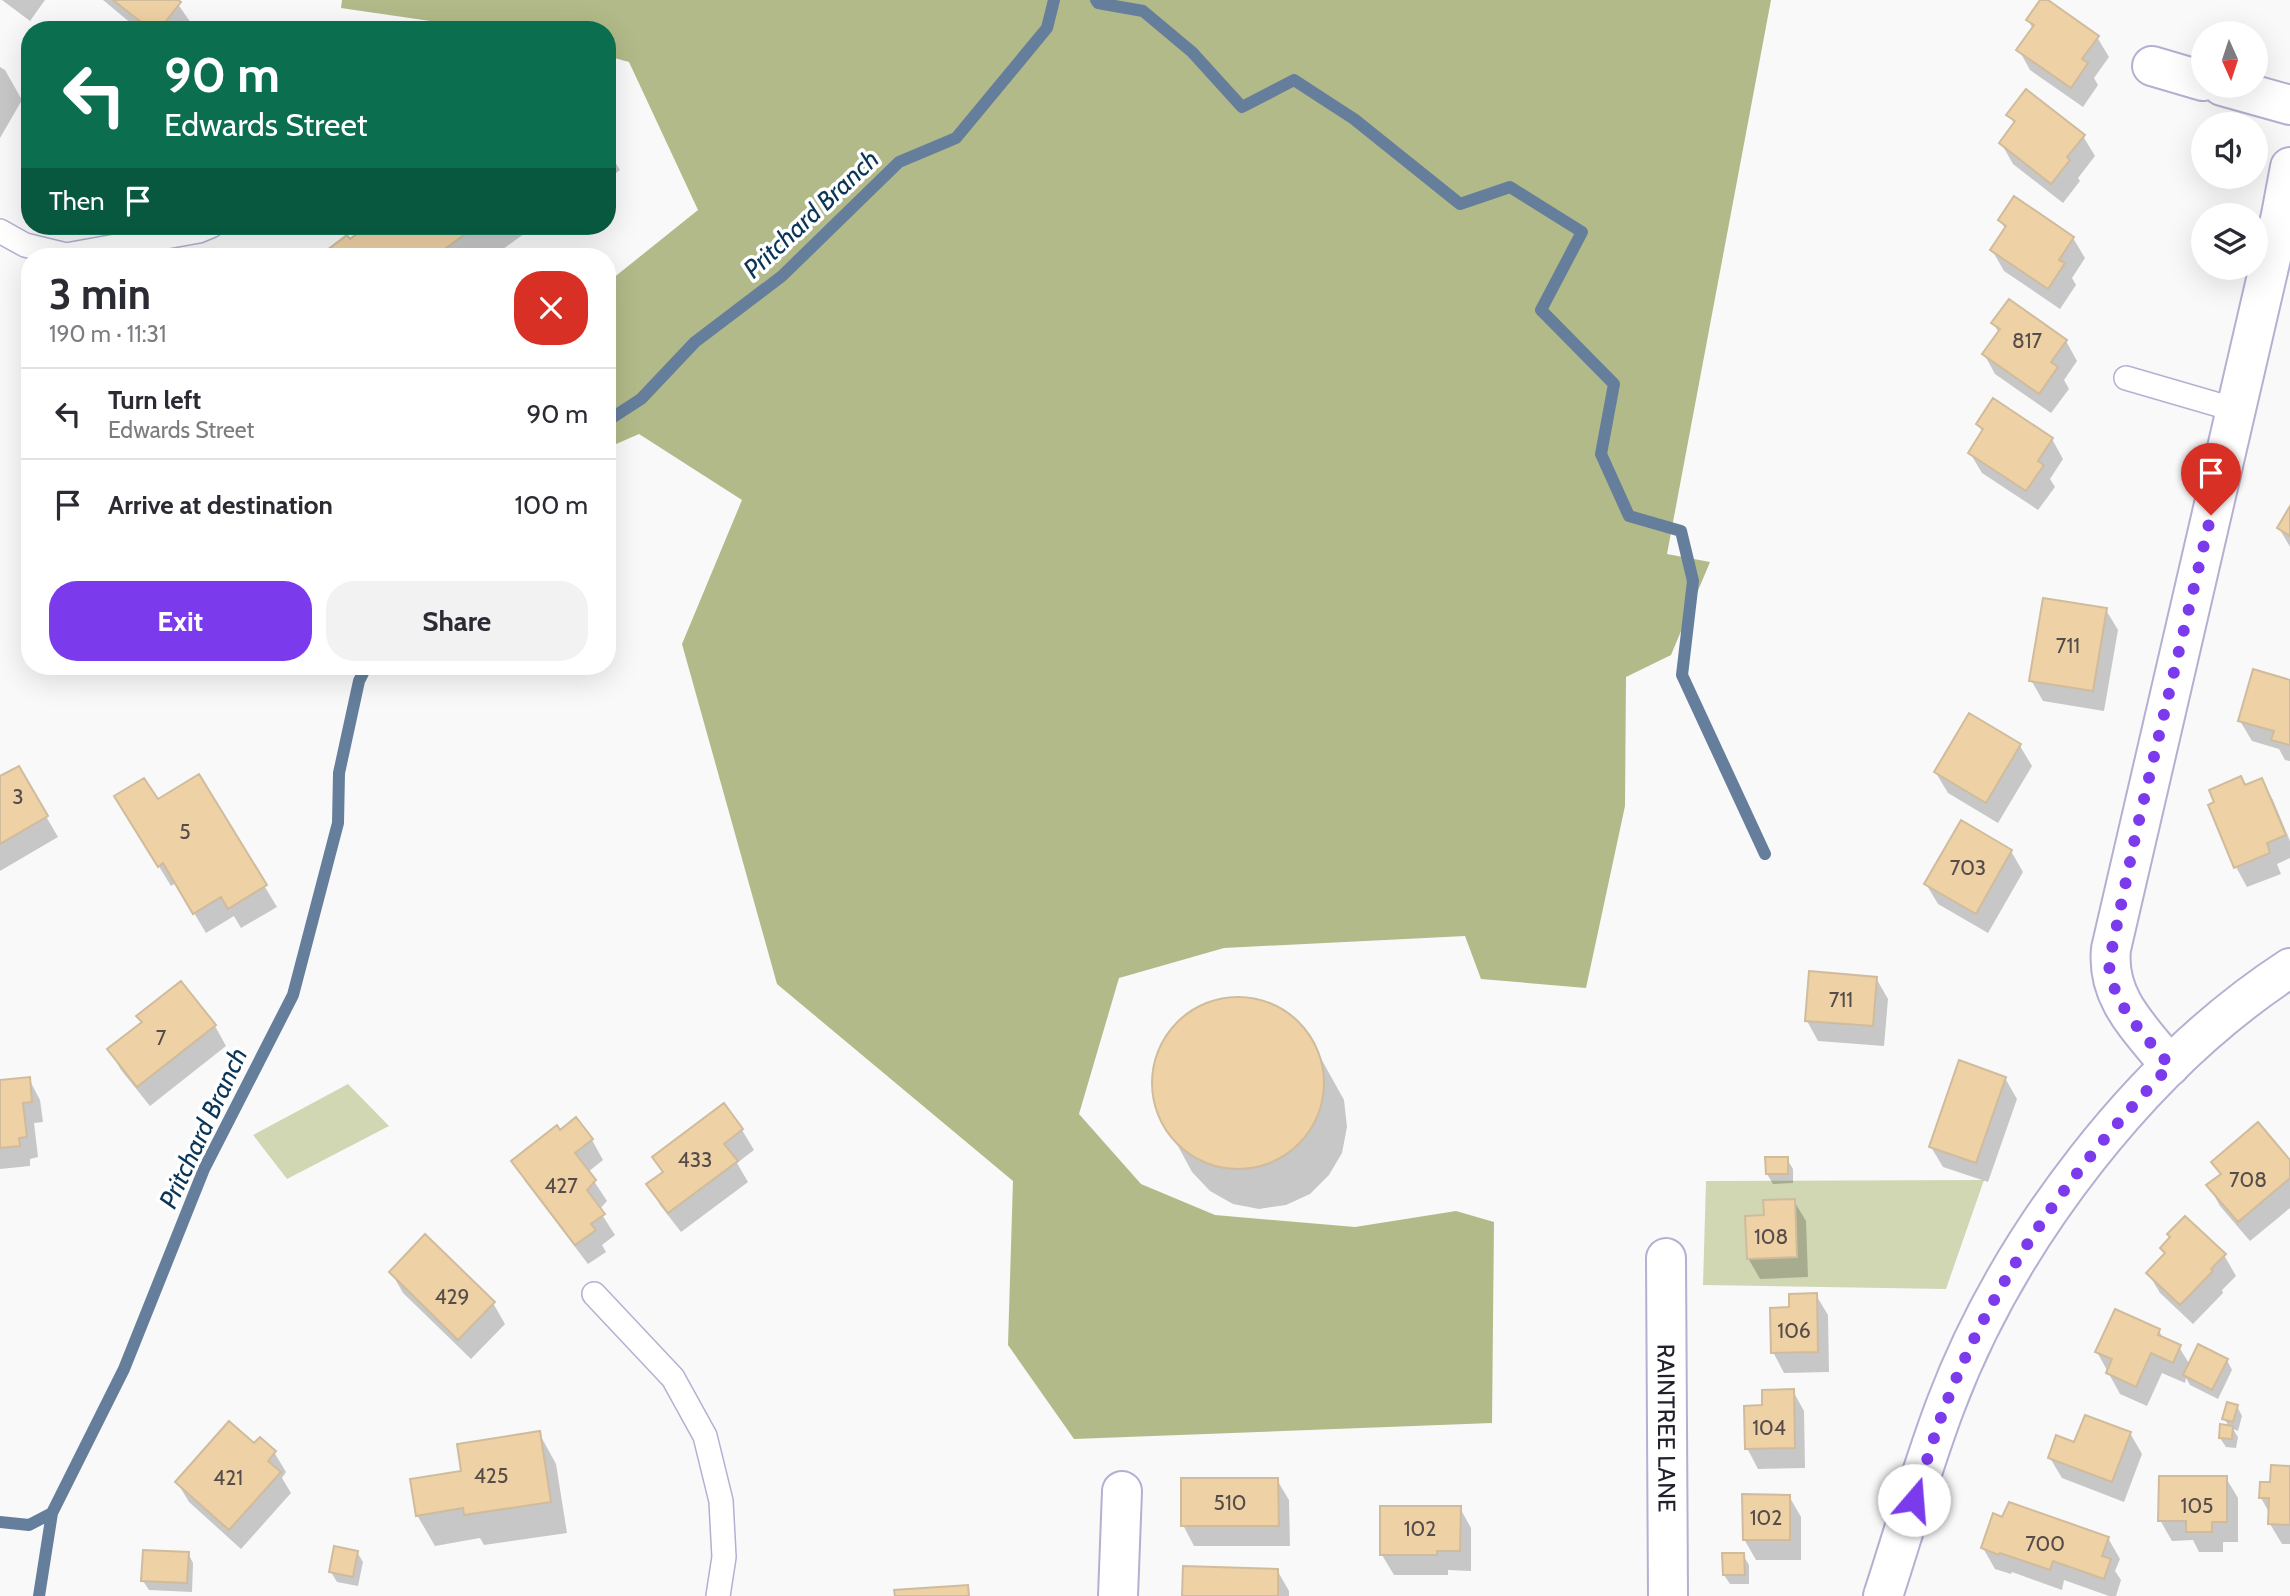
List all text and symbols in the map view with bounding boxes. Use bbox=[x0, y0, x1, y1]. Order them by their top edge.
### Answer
north arrow bbox=[2191, 21, 2268, 98]
map controls bbox=[2191, 21, 2268, 280]
text: 90 m bbox=[164, 45, 280, 104]
icon: left bbox=[49, 49, 140, 140]
text: Edwards Street bbox=[164, 105, 368, 144]
button: sound bbox=[2191, 112, 2268, 189]
water label: Pritchard Branch bbox=[737, 143, 885, 285]
icon: arrive bbox=[119, 182, 157, 220]
text: Then bbox=[49, 185, 105, 217]
button: layers bbox=[2191, 203, 2268, 280]
text: 3 min bbox=[49, 268, 151, 320]
button: close bbox=[514, 271, 588, 345]
text: 190 m · 11:31 bbox=[49, 320, 167, 348]
house number: 817 bbox=[2012, 328, 2043, 353]
text: Turn left bbox=[108, 384, 201, 416]
icon: left bbox=[49, 395, 87, 433]
text: 90 m bbox=[526, 398, 588, 430]
text: Edwards Street bbox=[108, 416, 254, 444]
pin bbox=[2181, 443, 2241, 515]
icon: arrive bbox=[2192, 454, 2230, 492]
icon: arrive bbox=[49, 486, 87, 524]
text: Arrive at destination bbox=[108, 489, 333, 521]
text: 100 m bbox=[515, 489, 588, 521]
button: Exit bbox=[49, 581, 312, 661]
button: Share bbox=[326, 581, 588, 661]
house number: 711 bbox=[2056, 633, 2080, 658]
house number: 3 bbox=[12, 784, 24, 809]
house number: 5 bbox=[179, 819, 191, 844]
house number: 703 bbox=[1950, 855, 1986, 880]
house number: 711 bbox=[1829, 987, 1853, 1012]
house number: 7 bbox=[156, 1025, 167, 1050]
water label: Pritchard Branch bbox=[152, 1042, 254, 1214]
house number: 433 bbox=[678, 1147, 712, 1172]
house number: 708 bbox=[2229, 1167, 2267, 1192]
house number: 427 bbox=[544, 1173, 578, 1198]
house number: 108 bbox=[1754, 1224, 1788, 1249]
house number: 429 bbox=[434, 1284, 470, 1309]
house number: 106 bbox=[1777, 1318, 1811, 1343]
street label: RAINTREE LANE bbox=[1652, 1344, 1682, 1512]
house number: 104 bbox=[1752, 1415, 1786, 1440]
house number: 425 bbox=[474, 1463, 508, 1488]
position arrow bbox=[1877, 1463, 1951, 1537]
house number: 421 bbox=[213, 1465, 243, 1490]
house number: 510 bbox=[1214, 1490, 1246, 1515]
house number: 105 bbox=[2181, 1493, 2213, 1518]
house number: 102 bbox=[1750, 1505, 1782, 1530]
house number: 102 bbox=[1404, 1516, 1436, 1541]
house number: 700 bbox=[2025, 1531, 2065, 1556]

